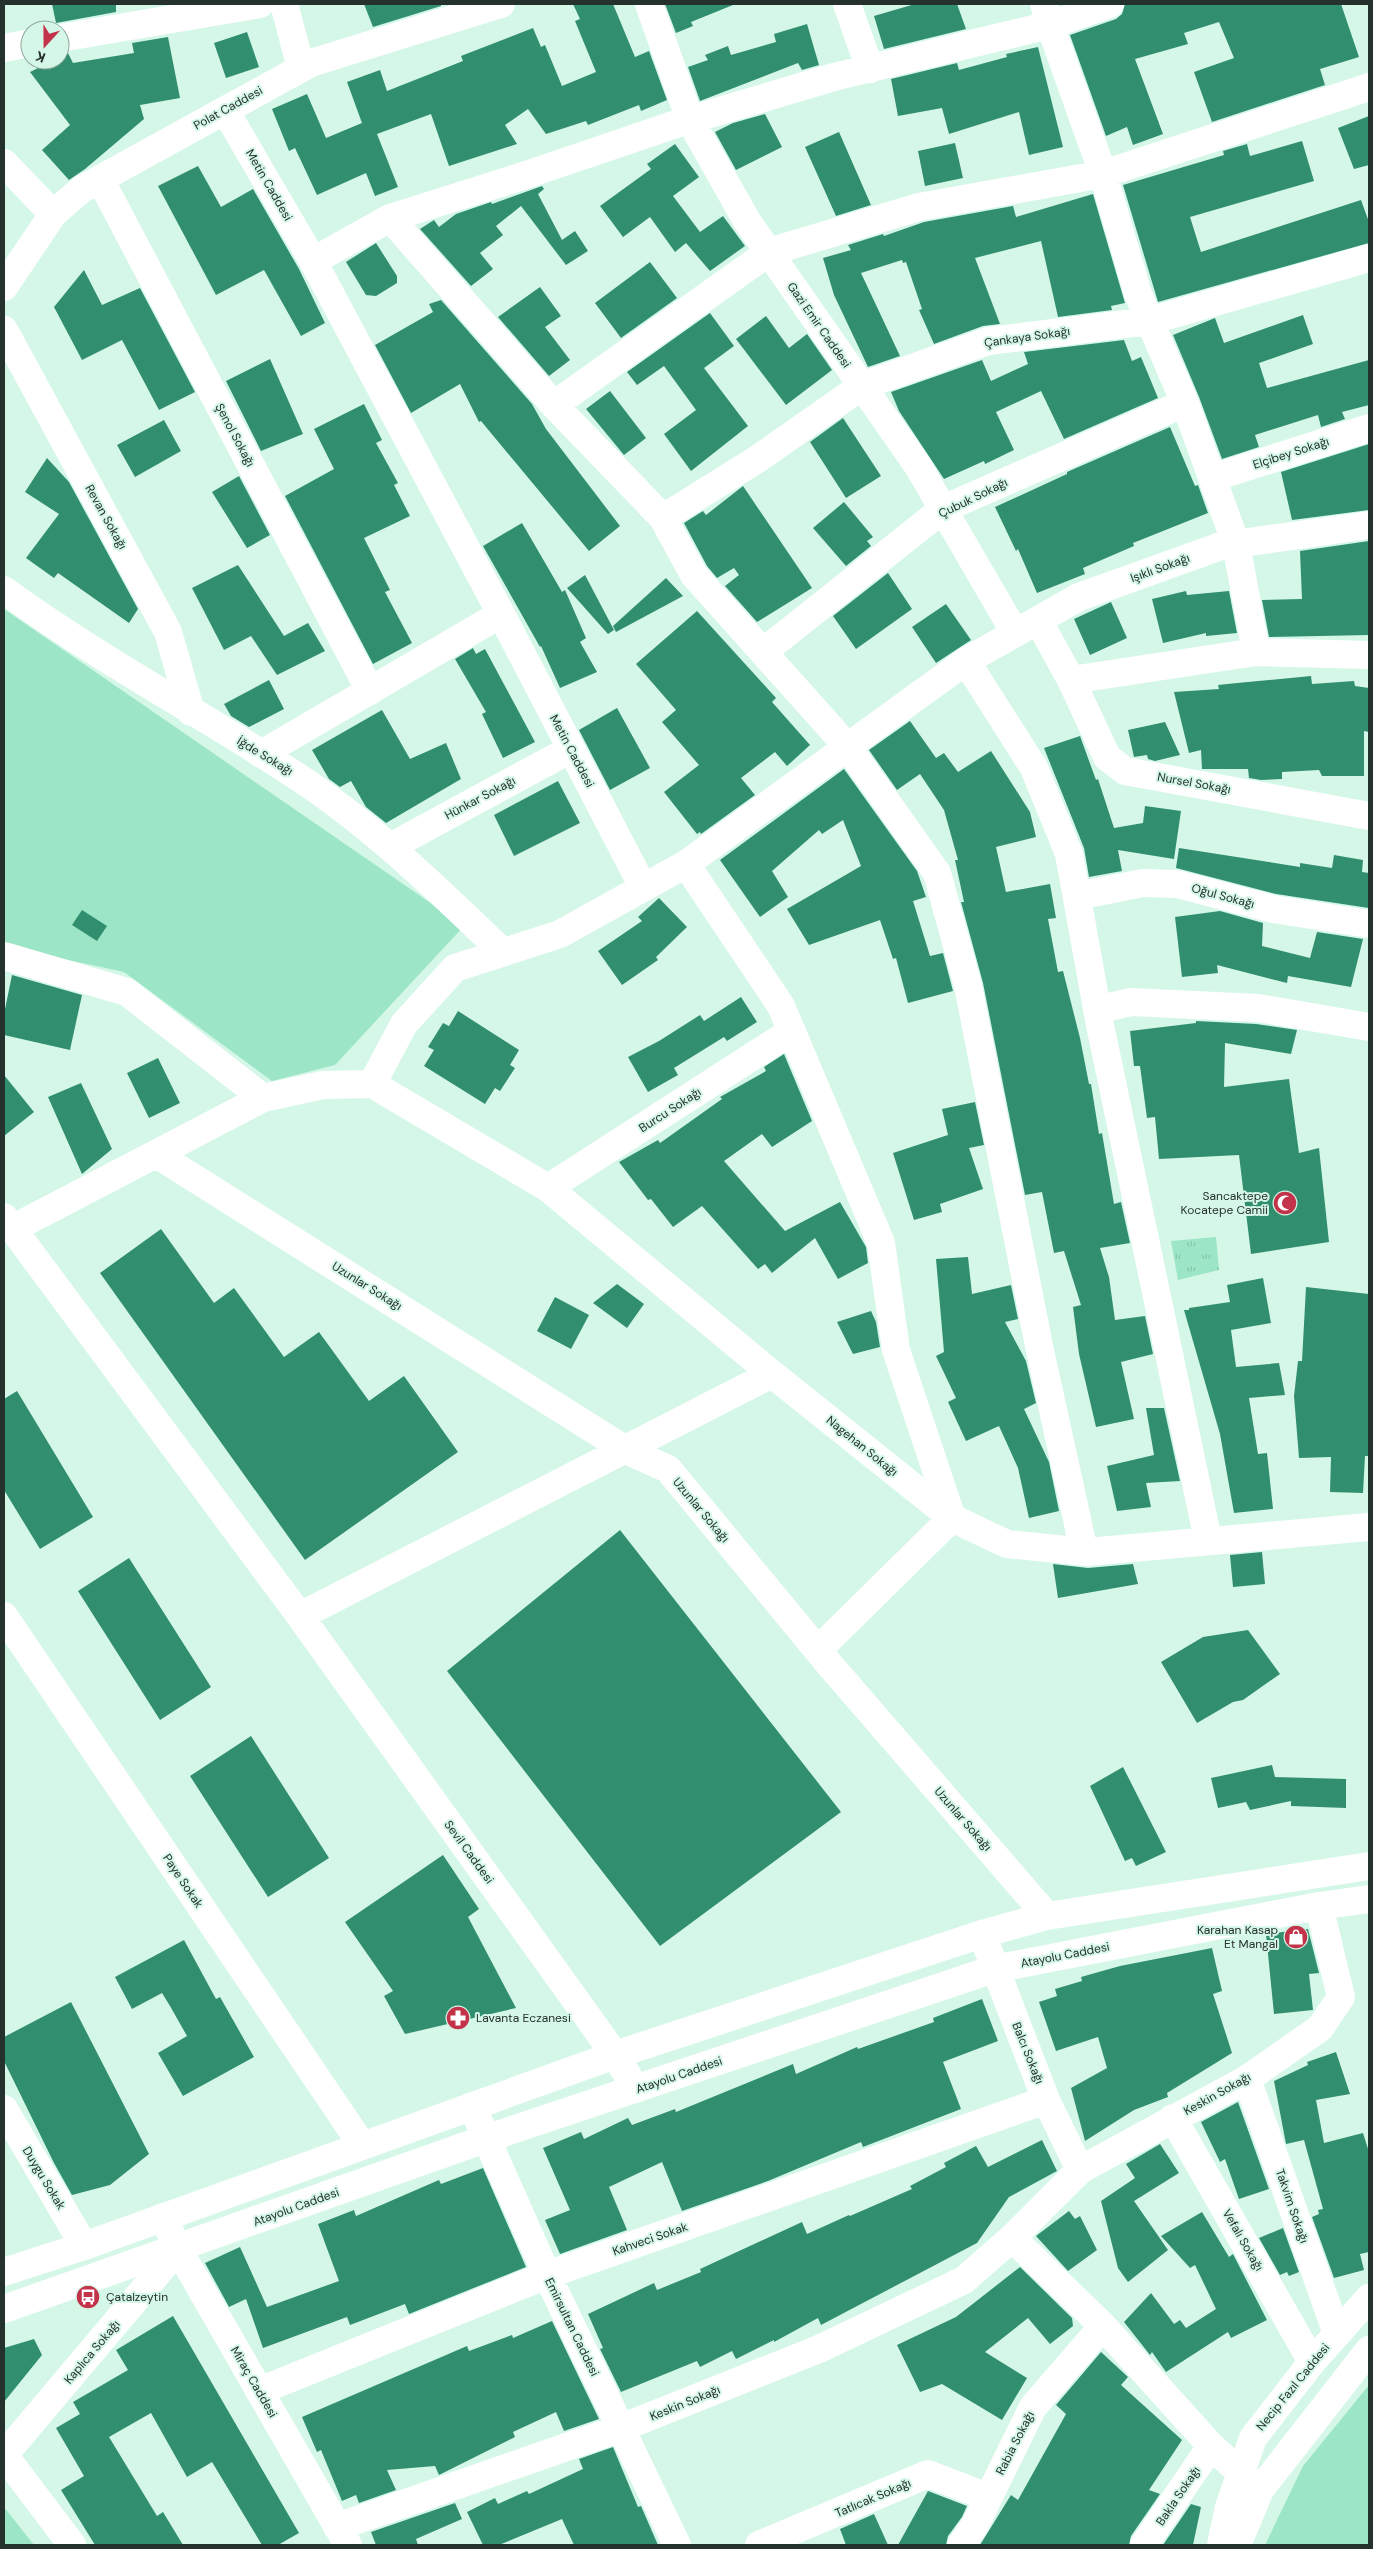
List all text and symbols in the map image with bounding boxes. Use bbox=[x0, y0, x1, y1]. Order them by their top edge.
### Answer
north arrow bbox=[20, 20, 70, 70]
text: K bbox=[33, 47, 48, 67]
street label: Polat Caddesi bbox=[191, 82, 265, 134]
street label: Metin Caddesi bbox=[242, 146, 296, 224]
street label: Gazi Emir Caddesi bbox=[783, 279, 855, 371]
street label: Çankaya Sokağı bbox=[983, 323, 1071, 351]
street label: Şenol Sokağı bbox=[212, 401, 258, 469]
street label: Elçibey Sokağı bbox=[1251, 433, 1331, 473]
street label: Çubuk Sokağı bbox=[936, 474, 1010, 522]
street label: Revan Sokağı bbox=[82, 482, 130, 552]
street label: Işıklı Sokağı bbox=[1128, 550, 1192, 586]
street label: Metin Caddesi bbox=[546, 712, 598, 790]
street label: İğde Sokağı bbox=[234, 733, 296, 779]
street label: Nursel Sokağı bbox=[1156, 769, 1232, 797]
street label: Hünkar Sokağı bbox=[442, 773, 518, 823]
street label: Oğul Sokağı bbox=[1190, 880, 1256, 912]
street label: Burcu Sokağı bbox=[636, 1084, 704, 1136]
place label: Sancaktepe Kocatepe Camii bbox=[1181, 1188, 1268, 1218]
mosque icon: Sancaktepe Kocatepe Camii bbox=[1272, 1190, 1298, 1216]
street label: Uzunlar Sokağı bbox=[329, 1258, 405, 1314]
street label: Nagehan Sokağı bbox=[823, 1412, 901, 1480]
street label: Uzunlar Sokağı bbox=[669, 1474, 733, 1546]
street label: Uzunlar Sokağı bbox=[931, 1784, 995, 1854]
street label: Sevil Caddesi bbox=[441, 1817, 497, 1887]
street label: Paye Sokak bbox=[159, 1851, 207, 1911]
place label: Karahan Kasap Et Mangal bbox=[1197, 1922, 1278, 1952]
shop icon: Karahan Kasap Et Mangal bbox=[1283, 1924, 1309, 1950]
street label: Atayolu Caddesi bbox=[1019, 1939, 1111, 1971]
pharmacy icon: Lavanta Eczanesi bbox=[445, 2005, 471, 2031]
place label: Lavanta Eczanesi bbox=[476, 2010, 571, 2026]
street label: Balcı Sokağı bbox=[1008, 2020, 1048, 2086]
street label: Atayolu Caddesi bbox=[634, 2053, 724, 2097]
street label: Keskin Sokağı bbox=[1181, 2069, 1253, 2119]
street label: Duygu Sokak bbox=[19, 2144, 69, 2212]
street label: Takvim Sokağı bbox=[1272, 2167, 1312, 2245]
street label: Atayolu Caddesi bbox=[251, 2184, 341, 2230]
street label: Vefalı Sokağı bbox=[1219, 2206, 1267, 2274]
street label: Kahveci Sokak bbox=[610, 2219, 690, 2259]
street label: Emirsultan Caddesi bbox=[541, 2275, 603, 2379]
bus stop icon: Çatalzeytin bbox=[75, 2284, 101, 2310]
place label: Çatalzeytin bbox=[106, 2289, 168, 2305]
street label: Kaplıca Sokağı bbox=[61, 2317, 123, 2387]
street label: Necip Fazıl Caddesi bbox=[1253, 2340, 1333, 2434]
street label: Miraç Caddesi bbox=[227, 2343, 281, 2421]
street label: Keskin Sokağı bbox=[647, 2382, 723, 2424]
street label: Rabia Sokağı bbox=[992, 2408, 1038, 2478]
street label: Bakla Sokağı bbox=[1152, 2463, 1204, 2529]
street label: Tatlıcak Sokağı bbox=[833, 2475, 913, 2521]

